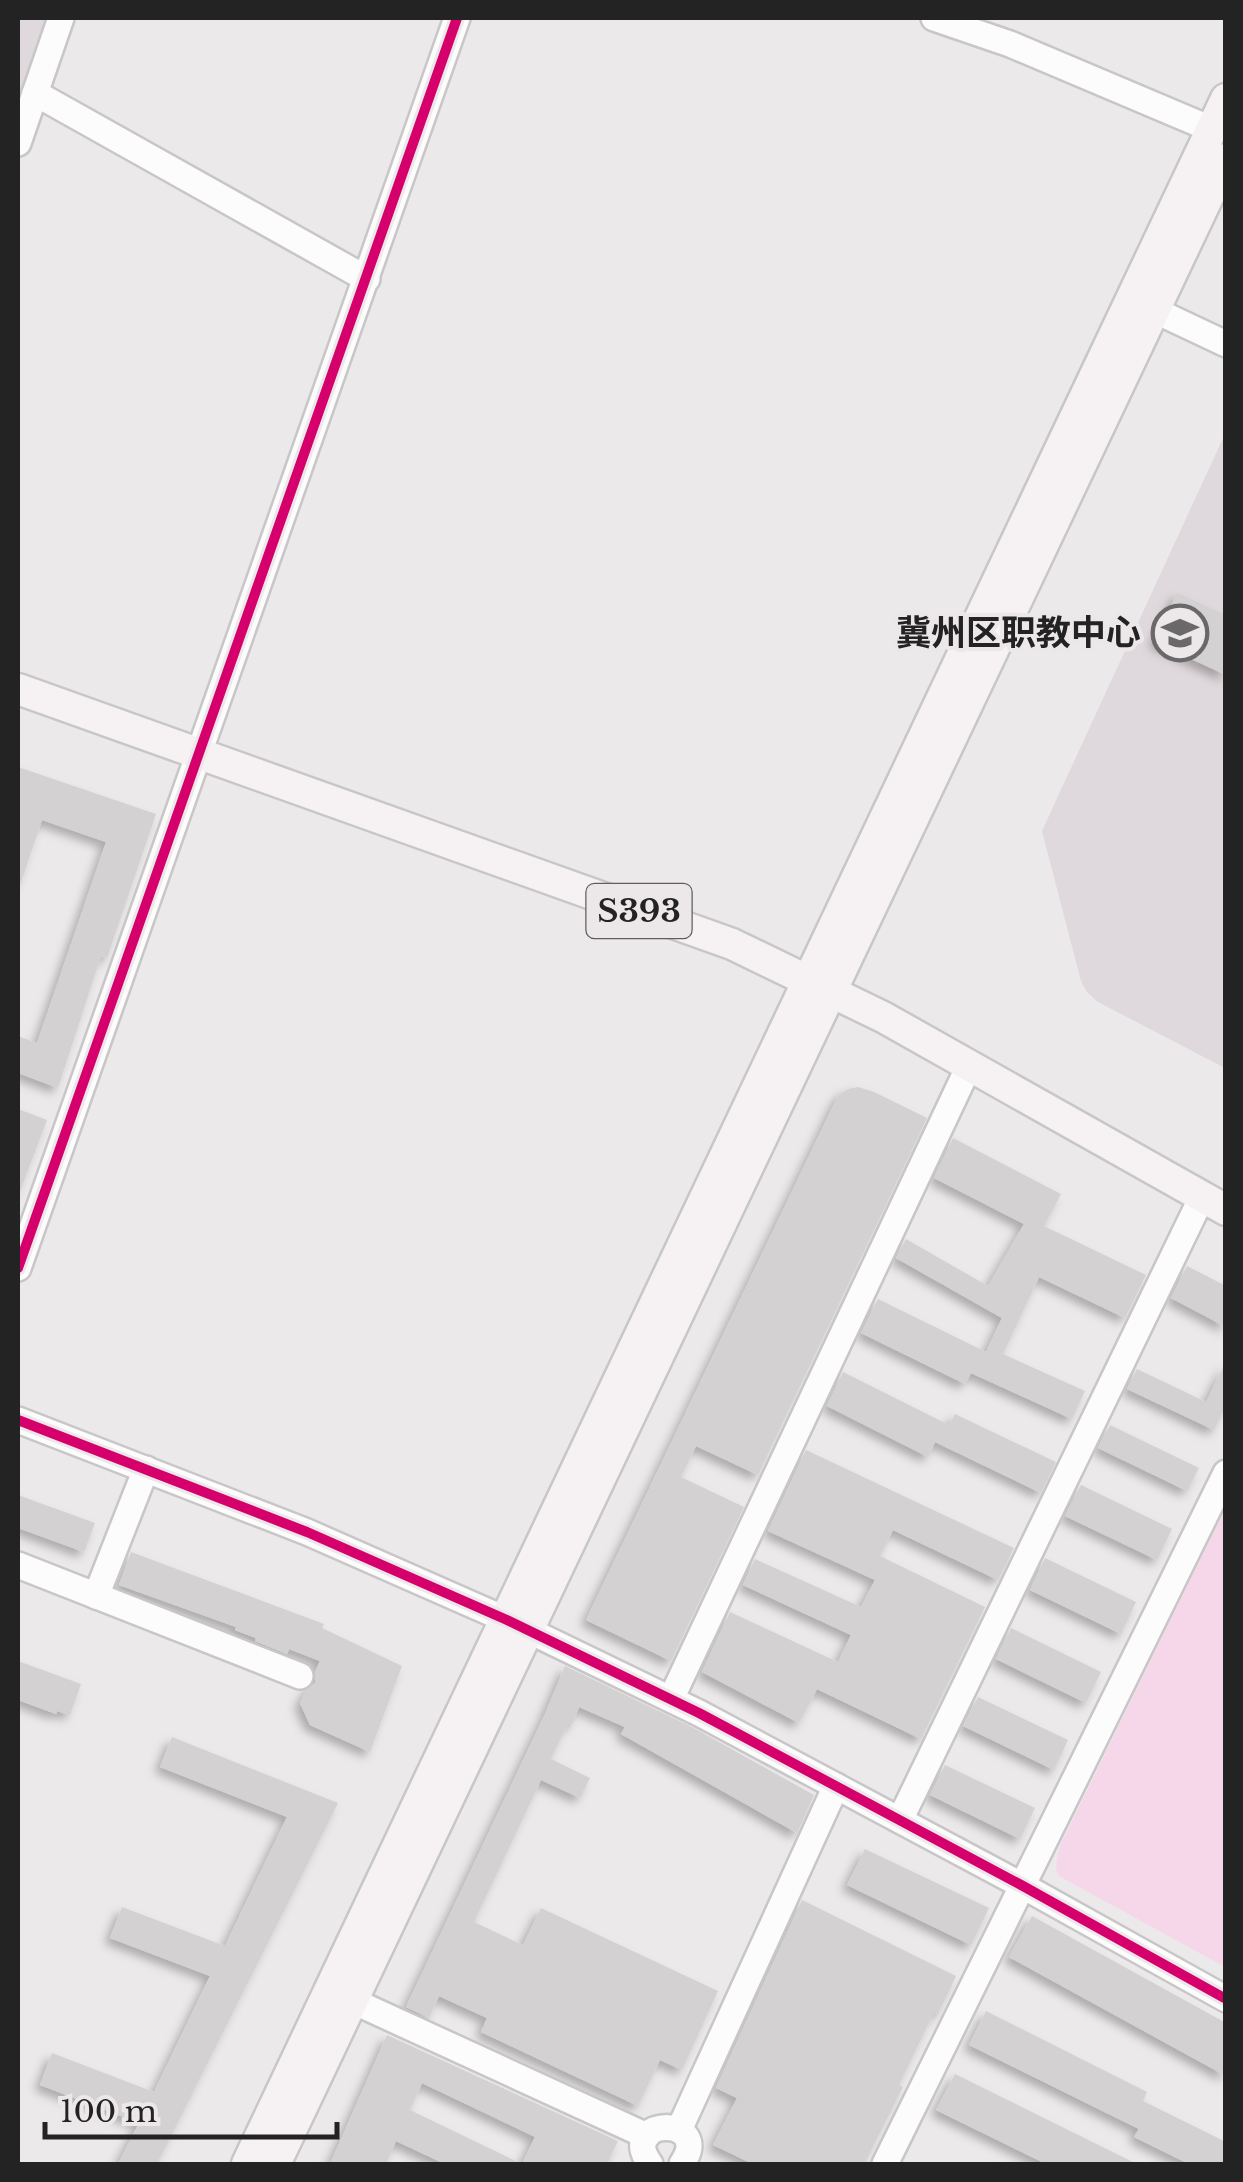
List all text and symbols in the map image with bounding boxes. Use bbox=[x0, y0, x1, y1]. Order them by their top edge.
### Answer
school or university icon: 冀州区职教中心 bbox=[1150, 603, 1210, 663]
place label: 冀州区职教中心 bbox=[896, 611, 1141, 654]
road number: S393 bbox=[586, 884, 692, 938]
scale bar bbox=[45, 2077, 338, 2139]
text: 100 m bbox=[60, 2093, 157, 2130]

